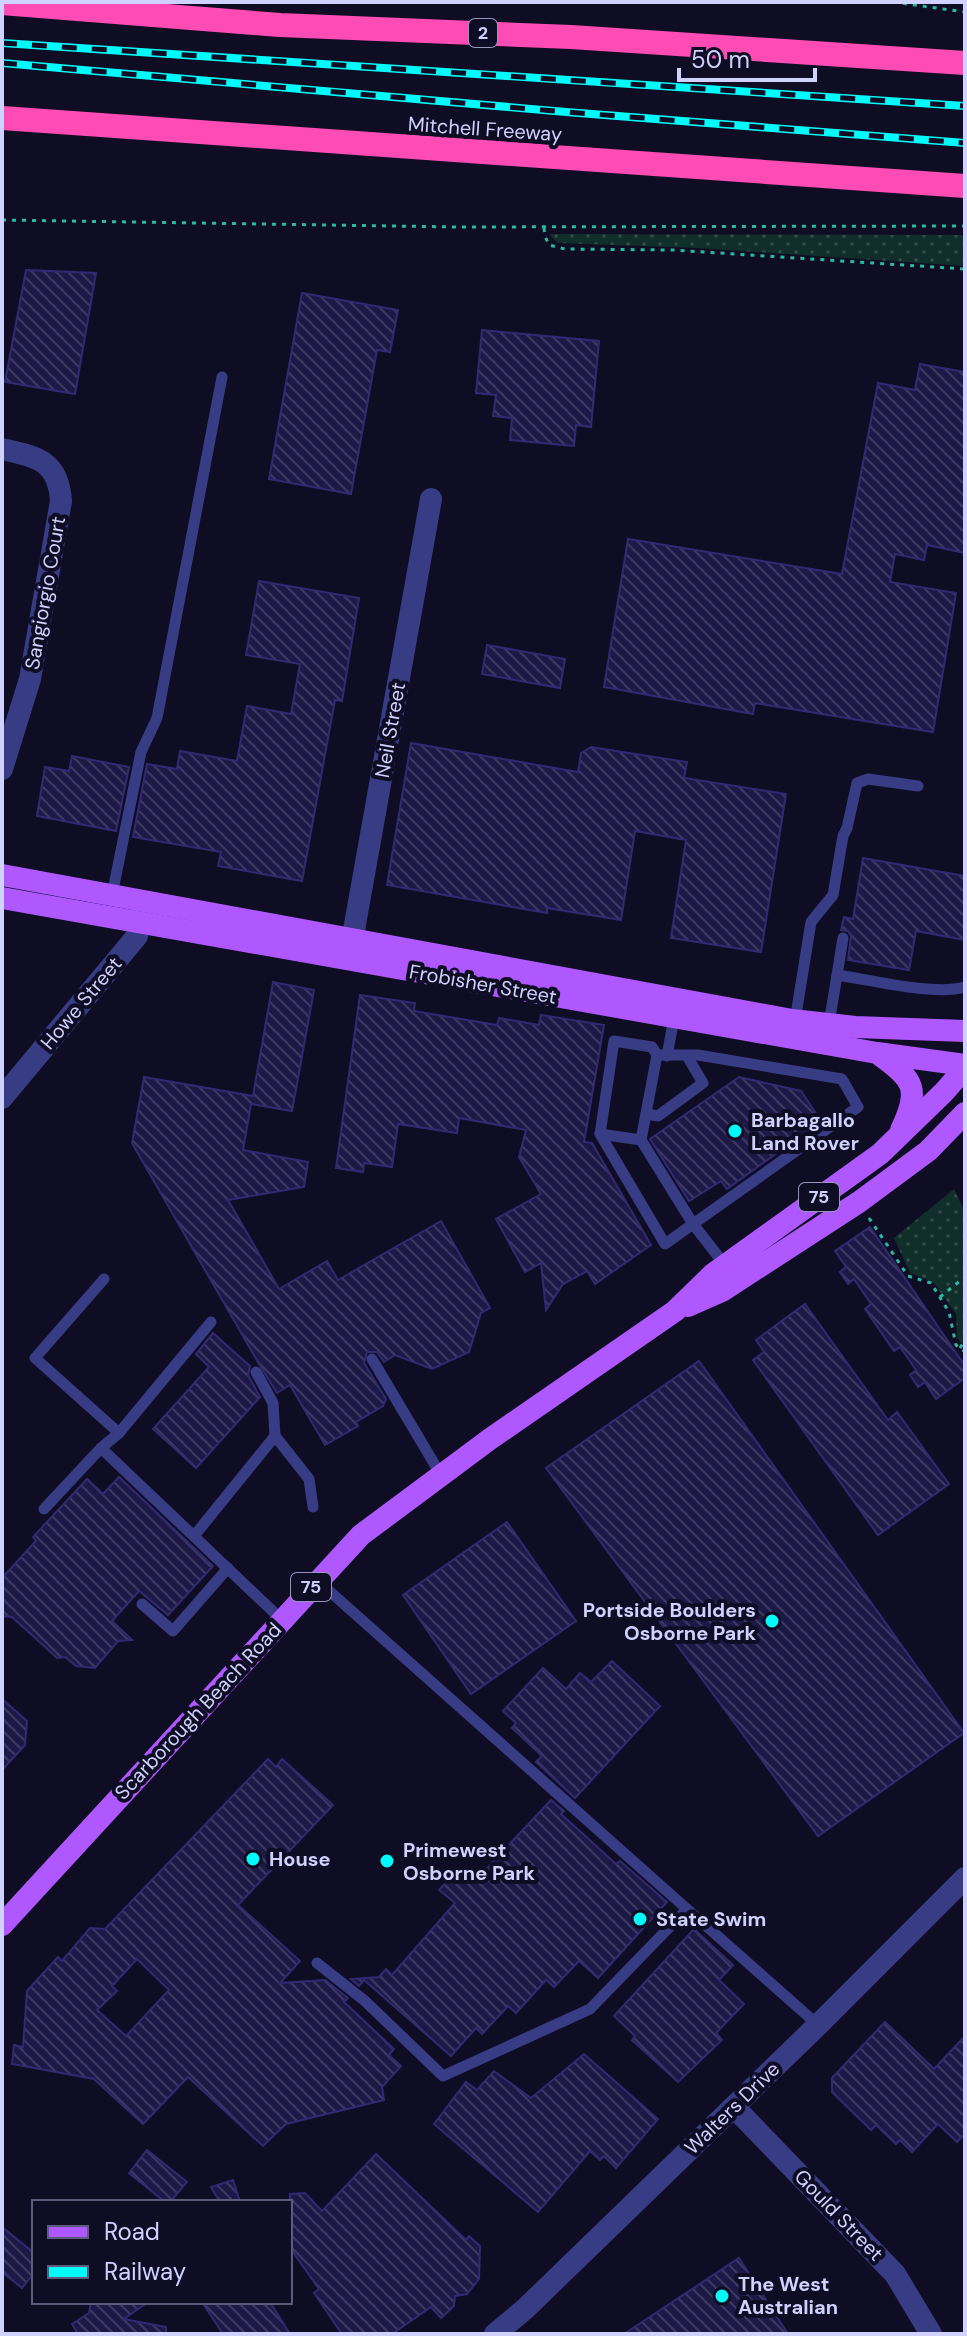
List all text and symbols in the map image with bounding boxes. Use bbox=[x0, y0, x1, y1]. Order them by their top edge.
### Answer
road number: 2 bbox=[469, 19, 497, 47]
scale bar bbox=[679, 32, 815, 82]
text: 50 m bbox=[691, 44, 750, 75]
street label: Mitchell Freeway bbox=[407, 111, 563, 147]
street label: Sangiorgio Court bbox=[19, 514, 71, 672]
street label: Neil Street bbox=[369, 680, 411, 780]
street label: Howe Street bbox=[35, 951, 127, 1055]
street label: Frobisher Street bbox=[407, 958, 559, 1010]
place label: Barbagallo Land Rover bbox=[751, 1107, 859, 1156]
marker: Barbagallo Land Rover bbox=[726, 1122, 744, 1140]
road number: 75 bbox=[799, 1183, 839, 1211]
road number: 75 bbox=[291, 1573, 331, 1601]
place label: Portside Boulders Osborne Park bbox=[583, 1597, 756, 1646]
marker: Portside Boulders Osborne Park bbox=[763, 1612, 781, 1630]
street label: Scarborough Beach Road bbox=[109, 1617, 287, 1805]
place label: Primewest Osborne Park bbox=[403, 1837, 535, 1886]
place label: House bbox=[269, 1846, 330, 1872]
marker: House bbox=[244, 1850, 262, 1868]
marker: Primewest Osborne Park bbox=[378, 1852, 396, 1870]
place label: State Swim bbox=[656, 1906, 766, 1932]
marker: State Swim bbox=[631, 1910, 649, 1928]
street label: Walters Drive bbox=[679, 2056, 785, 2160]
street label: Gould Street bbox=[789, 2164, 889, 2266]
legend bbox=[32, 2200, 292, 2304]
text: Road bbox=[104, 2216, 160, 2247]
text: Railway bbox=[104, 2256, 186, 2287]
place label: The West Australian bbox=[738, 2271, 838, 2320]
marker: The West Australian bbox=[713, 2287, 731, 2305]

